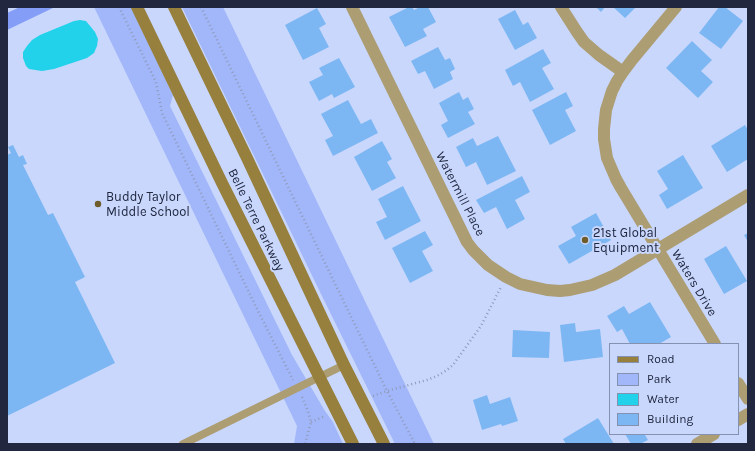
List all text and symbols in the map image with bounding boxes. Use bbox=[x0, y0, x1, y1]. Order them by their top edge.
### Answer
street label: Watermill Place bbox=[432, 149, 488, 239]
street label: Belle Terre Parkway bbox=[224, 166, 288, 274]
place label: Buddy Taylor Middle School bbox=[106, 189, 190, 220]
marker: Buddy Taylor Middle School bbox=[93, 199, 103, 209]
place label: 21st Global Equipment bbox=[593, 225, 659, 256]
marker: 21st Global Equipment bbox=[580, 235, 590, 245]
street label: Waters Drive bbox=[668, 247, 720, 319]
legend bbox=[609, 343, 739, 435]
text: Road bbox=[647, 352, 675, 366]
text: Park bbox=[647, 372, 671, 386]
text: Water bbox=[647, 392, 679, 406]
text: Building bbox=[647, 412, 693, 426]

